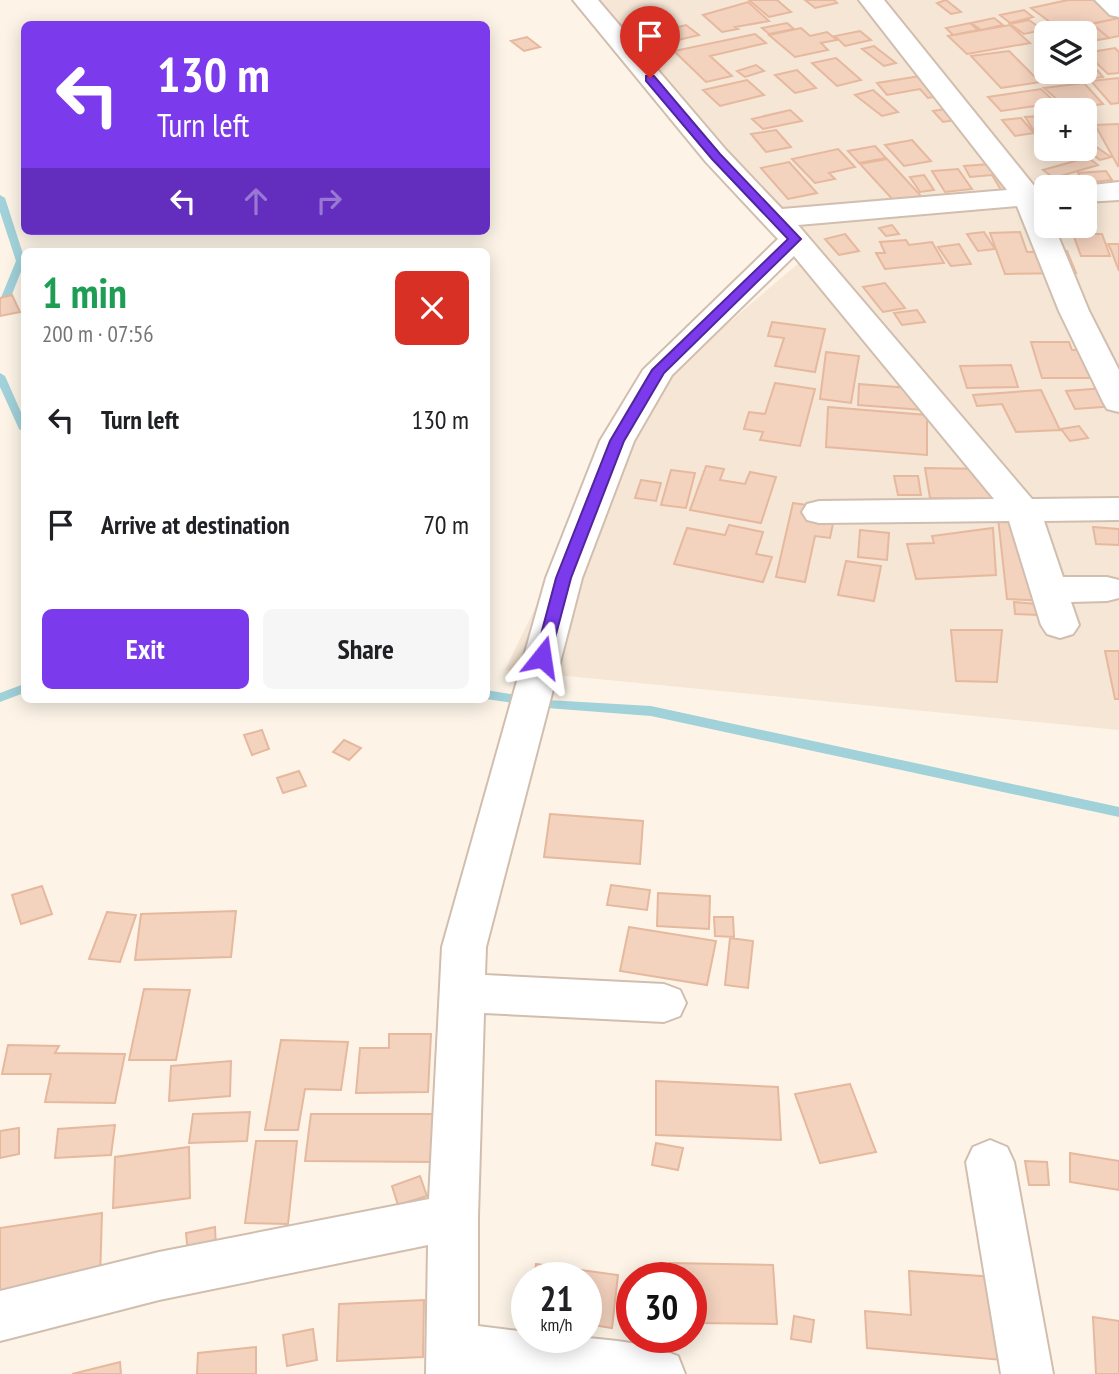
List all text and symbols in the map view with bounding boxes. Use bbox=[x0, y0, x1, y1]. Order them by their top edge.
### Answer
pin bbox=[620, 6, 680, 78]
icon: arrive bbox=[631, 17, 669, 55]
map controls bbox=[1034, 21, 1097, 238]
button: layers bbox=[1034, 21, 1097, 84]
text: 130 m bbox=[157, 42, 270, 106]
icon: left bbox=[42, 49, 133, 140]
button: + bbox=[1034, 98, 1097, 161]
text: Turn left bbox=[157, 104, 249, 146]
button: − bbox=[1034, 175, 1097, 238]
icon: left bbox=[164, 182, 202, 220]
icon: ahead bbox=[237, 182, 275, 220]
icon: right bbox=[310, 182, 348, 220]
text: 1 min bbox=[42, 265, 127, 320]
button: close bbox=[395, 271, 469, 345]
text: 200 m · 07:56 bbox=[42, 319, 154, 348]
icon: left bbox=[42, 401, 80, 439]
text: Turn left bbox=[101, 403, 179, 436]
text: 130 m bbox=[411, 403, 469, 436]
icon: arrive bbox=[42, 506, 80, 544]
text: Arrive at destination bbox=[101, 508, 290, 541]
text: 70 m bbox=[423, 508, 469, 541]
button: Exit bbox=[42, 609, 249, 689]
button: Share bbox=[263, 609, 469, 689]
position arrow bbox=[505, 620, 579, 694]
speed limit sign: 30 bbox=[616, 1262, 707, 1353]
text: 21 bbox=[540, 1275, 573, 1321]
text: km/h bbox=[541, 1313, 572, 1336]

